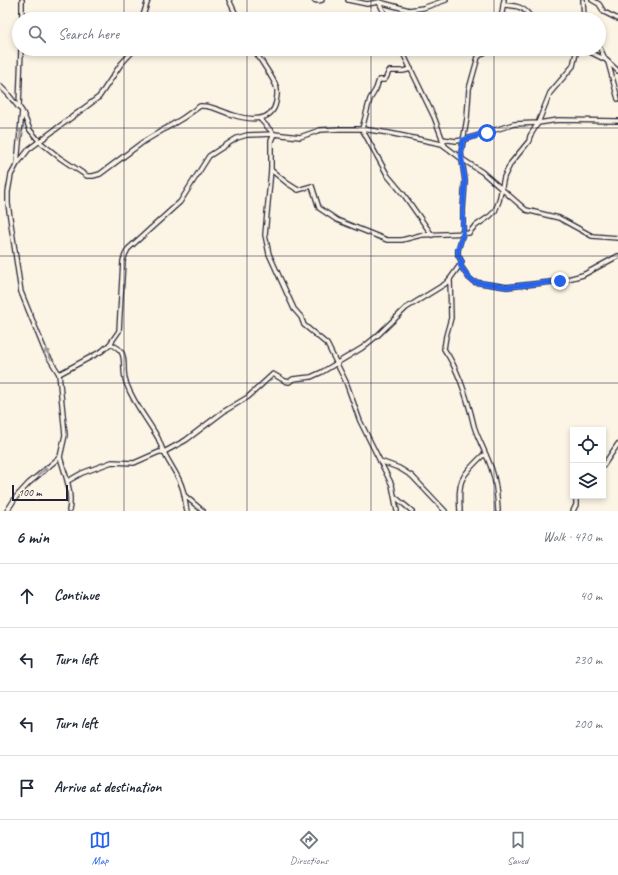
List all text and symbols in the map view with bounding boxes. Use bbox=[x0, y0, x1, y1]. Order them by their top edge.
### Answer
search box bbox=[12, 12, 606, 56]
icon: search bbox=[26, 23, 48, 45]
text: Search here bbox=[58, 25, 119, 44]
route start bbox=[478, 124, 496, 142]
one-way arrow bbox=[16, 129, 23, 142]
route end bbox=[551, 272, 569, 290]
one-way arrow bbox=[43, 348, 51, 360]
map controls bbox=[570, 427, 606, 499]
button: locate bbox=[570, 427, 606, 463]
button: layers bbox=[570, 463, 606, 499]
one-way arrow bbox=[37, 468, 48, 477]
scale bar bbox=[12, 483, 68, 502]
text: 100 m bbox=[18, 485, 42, 499]
text: 6 min bbox=[16, 527, 49, 548]
text: Walk · 470 m bbox=[543, 529, 602, 545]
icon: ahead bbox=[16, 585, 38, 607]
text: Continue bbox=[54, 586, 99, 605]
text: 40 m bbox=[580, 588, 602, 604]
icon: left bbox=[16, 649, 38, 671]
text: Turn left bbox=[54, 650, 97, 669]
text: 230 m bbox=[574, 652, 602, 668]
icon: left bbox=[16, 713, 38, 735]
text: Turn left bbox=[54, 714, 97, 733]
text: 200 m bbox=[574, 716, 602, 732]
icon: arrive bbox=[16, 777, 38, 799]
text: Arrive at destination bbox=[54, 778, 161, 797]
tab: Map bbox=[89, 829, 111, 867]
tab: Directions bbox=[290, 829, 328, 867]
tab: Saved bbox=[507, 829, 529, 867]

